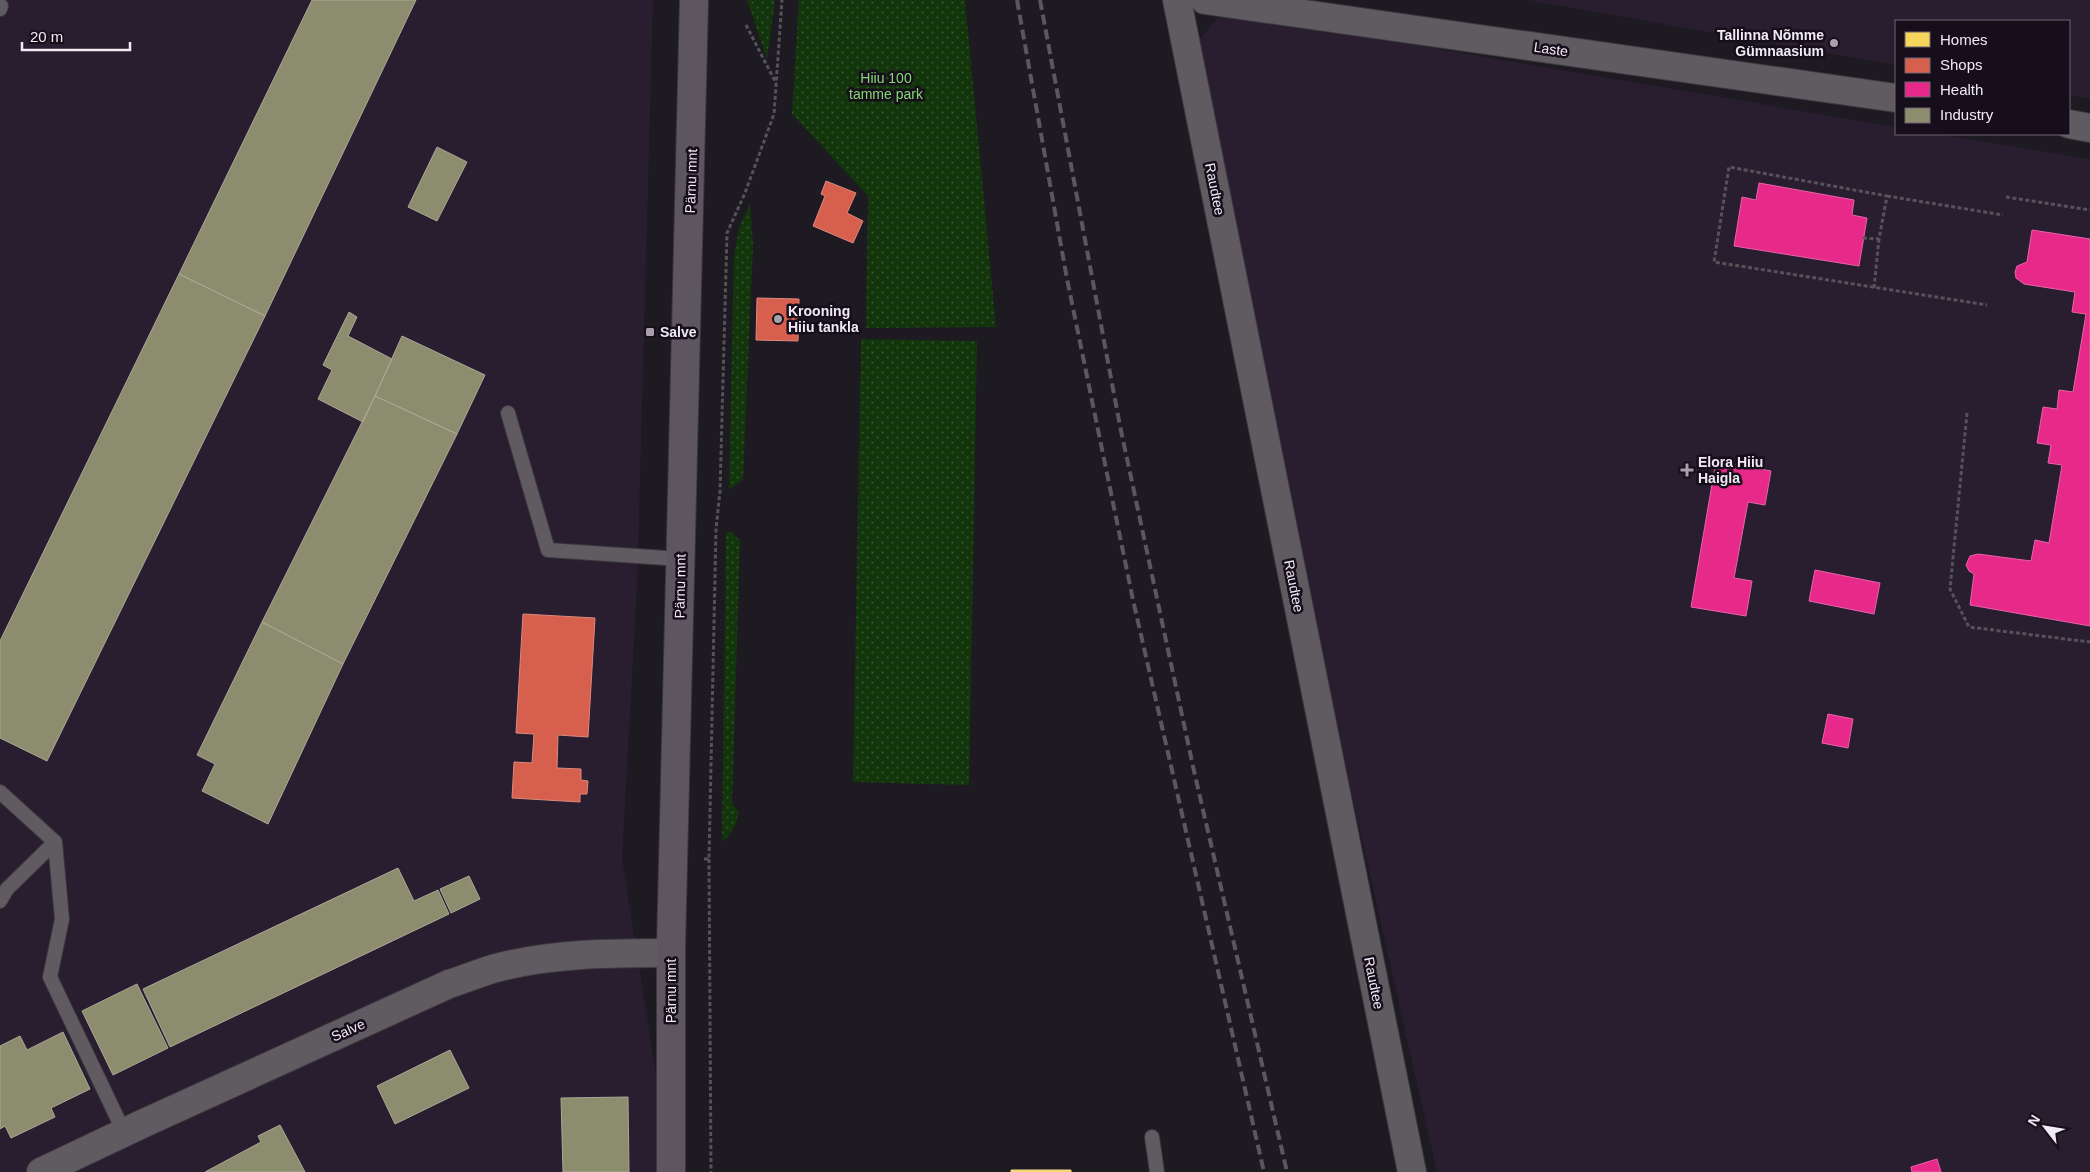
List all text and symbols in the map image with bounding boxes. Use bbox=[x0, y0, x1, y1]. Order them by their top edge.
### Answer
scale bar bbox=[22, 20, 130, 52]
legend bbox=[1895, 20, 2070, 135]
place label: Tallinna Nõmme Gümnaasium bbox=[1717, 27, 1824, 59]
text: 20 m bbox=[30, 28, 63, 45]
text: Homes bbox=[1940, 31, 1988, 48]
marker: Tallinna Nõmme Gümnaasium bbox=[1828, 37, 1840, 49]
street label: Laste bbox=[1533, 39, 1569, 59]
text: Shops bbox=[1940, 56, 1983, 73]
park label: Hiiu 100 tamme park bbox=[849, 70, 924, 102]
text: Health bbox=[1940, 81, 1983, 98]
text: Industry bbox=[1940, 106, 1994, 123]
street label: Pärnu mnt bbox=[682, 148, 700, 214]
street label: Raudtee bbox=[1202, 161, 1228, 217]
place label: Krooning Hiiu tankla bbox=[788, 303, 859, 335]
marker: Krooning Hiiu tankla bbox=[772, 313, 784, 325]
place label: Salve bbox=[660, 324, 697, 340]
marker: Salve bbox=[644, 326, 656, 338]
place label: Elora Hiiu Haigla bbox=[1698, 454, 1763, 486]
marker: Elora Hiiu Haigla bbox=[1680, 463, 1694, 477]
street label: Pärnu mnt bbox=[671, 553, 689, 618]
street label: Raudtee bbox=[1281, 558, 1307, 614]
street label: Raudtee bbox=[1361, 955, 1387, 1011]
street label: Pärnu mnt bbox=[663, 959, 679, 1023]
street label: Salve bbox=[329, 1015, 367, 1044]
north arrow bbox=[2020, 1102, 2070, 1152]
text: N bbox=[2024, 1112, 2043, 1129]

